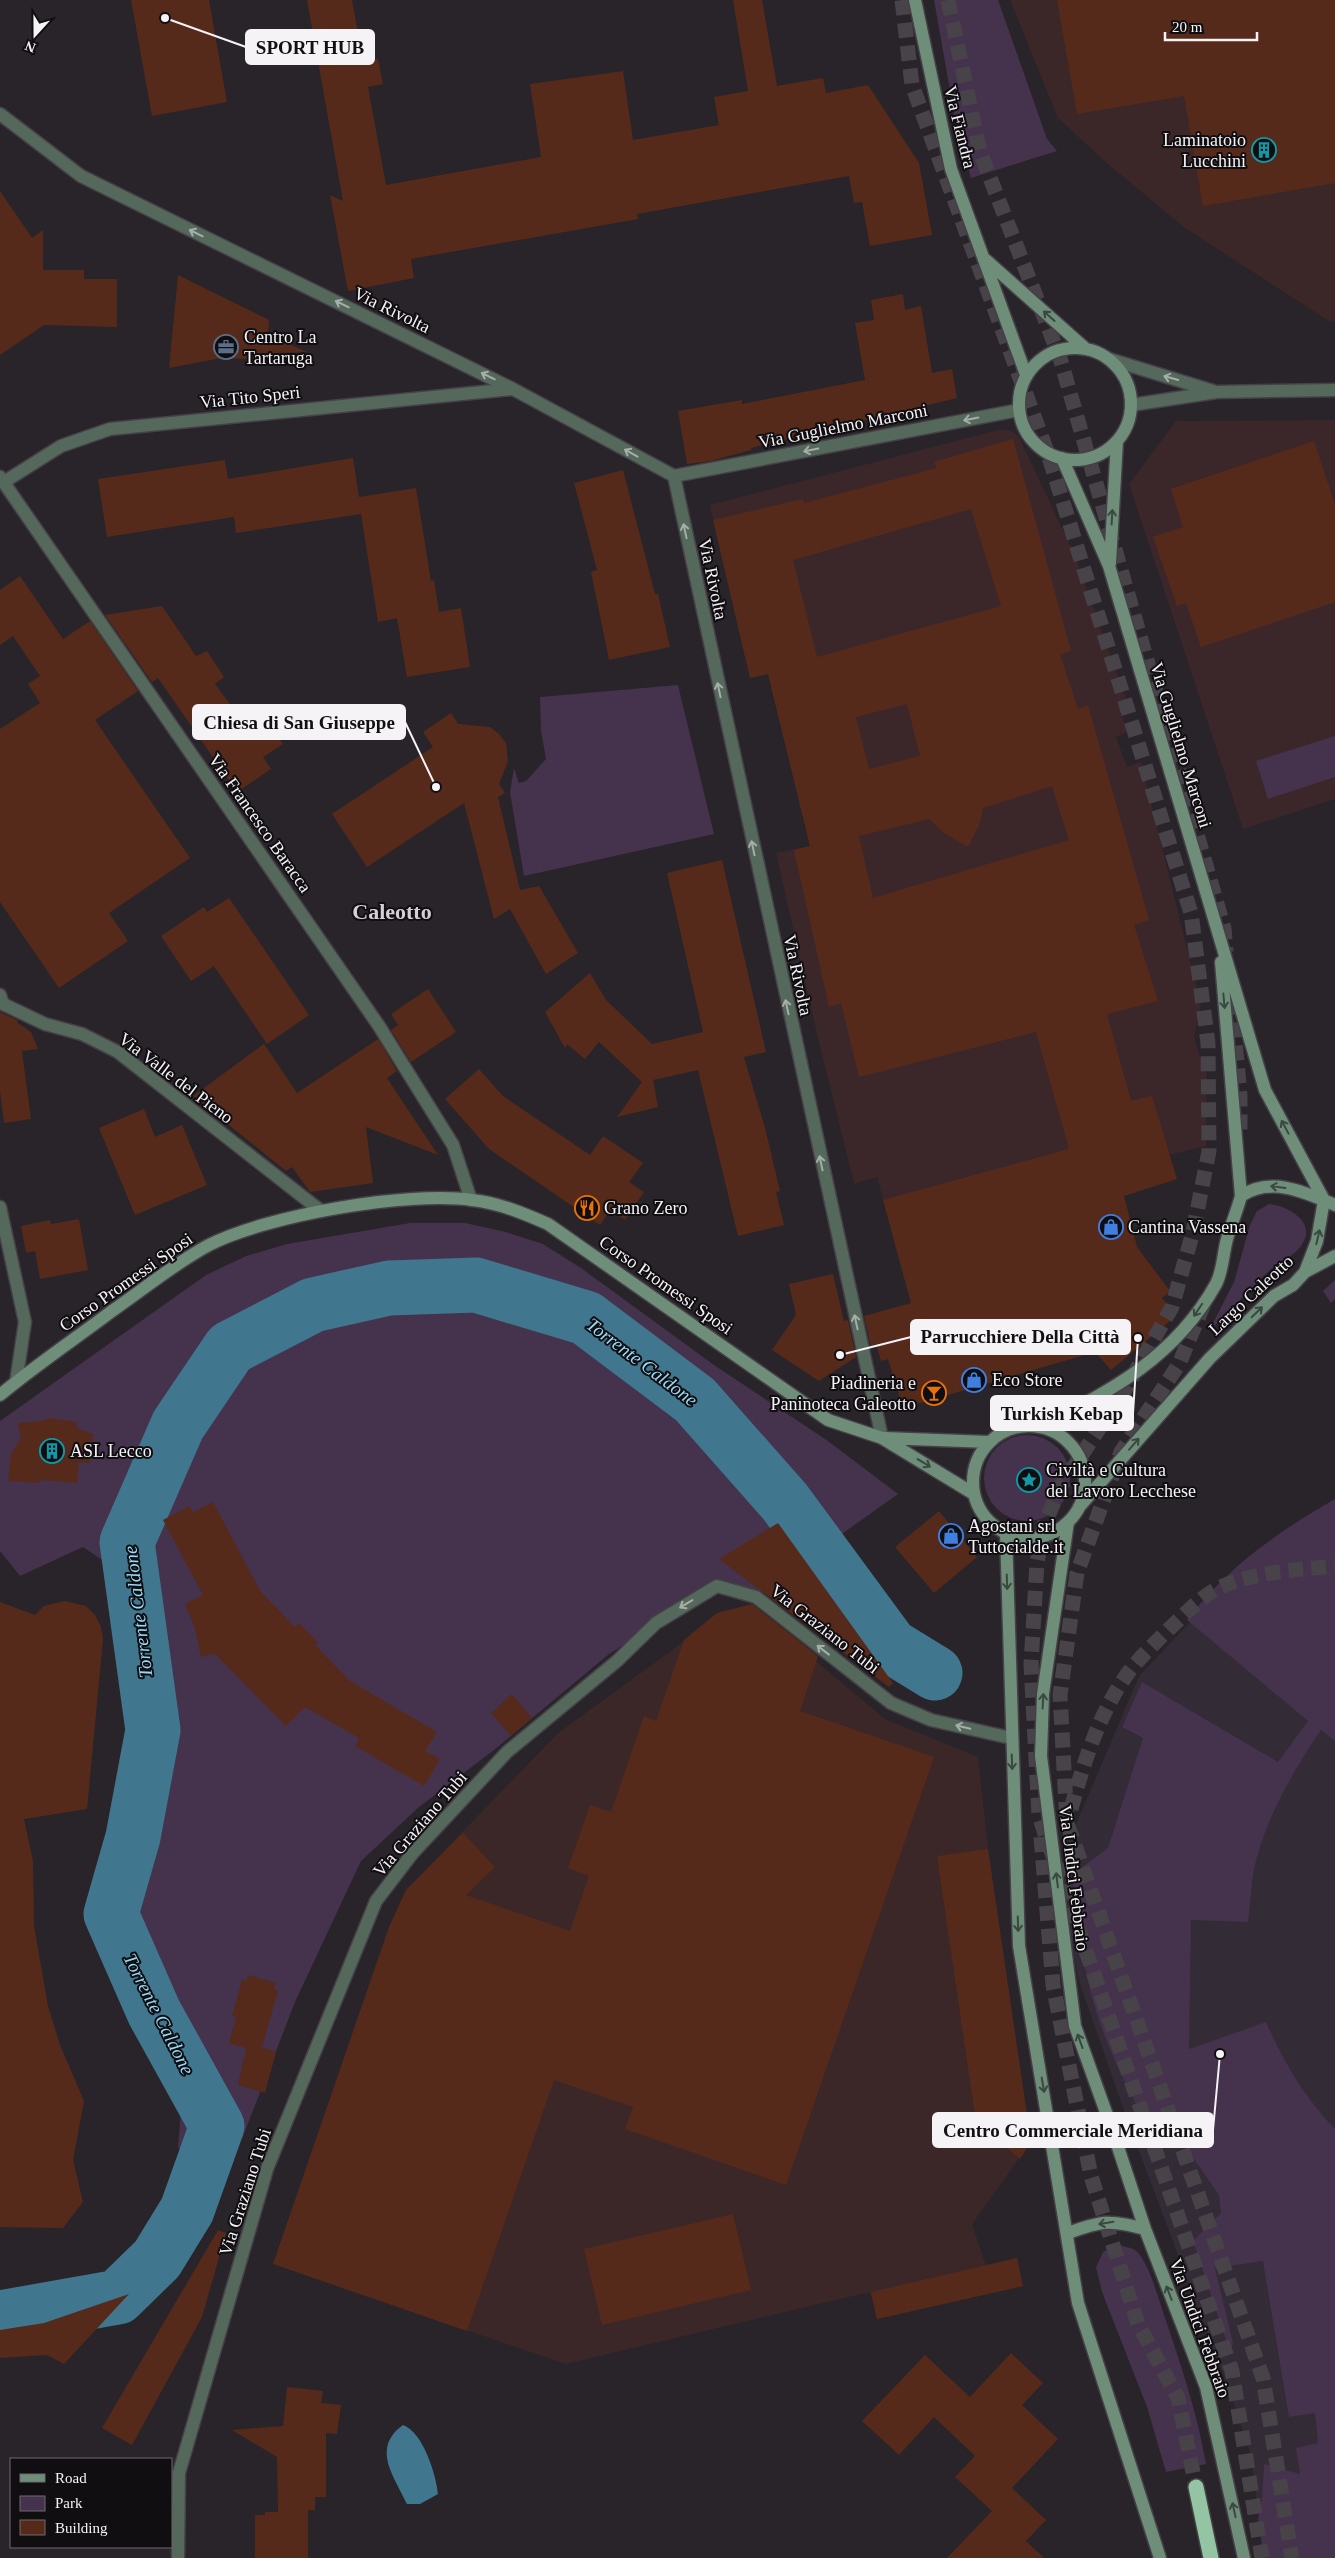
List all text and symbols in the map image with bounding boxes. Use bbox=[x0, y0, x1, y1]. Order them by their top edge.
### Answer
north arrow bbox=[10, 10, 60, 60]
scale bar bbox=[1165, 10, 1258, 42]
text: 20 m bbox=[1172, 19, 1203, 35]
callout: SPORT HUB bbox=[246, 30, 374, 64]
text: SPORT HUB bbox=[256, 37, 364, 58]
text: N bbox=[23, 38, 38, 55]
street label: Via Fiandra bbox=[940, 84, 980, 170]
place label: Laminatoio Lucchini bbox=[1163, 130, 1246, 171]
building icon: Laminatoio Lucchini bbox=[1251, 137, 1277, 163]
one-way arrow bbox=[189, 227, 204, 237]
street label: Via Rivolta bbox=[351, 283, 433, 337]
one-way arrow bbox=[335, 299, 350, 308]
one-way arrow bbox=[1043, 310, 1056, 322]
place label: Centro La Tartaruga bbox=[244, 327, 316, 368]
office icon: Centro La Tartaruga bbox=[213, 334, 239, 360]
one-way arrow bbox=[480, 371, 495, 381]
one-way arrow bbox=[1163, 373, 1179, 383]
street label: Via Tito Speri bbox=[199, 382, 301, 412]
street label: Via Guglielmo Marconi bbox=[757, 400, 929, 452]
one-way arrow bbox=[963, 415, 979, 424]
one-way arrow bbox=[804, 445, 820, 455]
one-way arrow bbox=[623, 448, 638, 458]
one-way arrow bbox=[1108, 509, 1117, 525]
one-way arrow bbox=[680, 523, 689, 539]
street label: Via Rivolta bbox=[695, 537, 731, 621]
street label: Via Guglielmo Marconi bbox=[1146, 660, 1216, 830]
one-way arrow bbox=[714, 682, 723, 698]
callout: Chiesa di San Giuseppe bbox=[193, 705, 405, 739]
text: Chiesa di San Giuseppe bbox=[203, 712, 395, 733]
street label: Via Francesco Baracca bbox=[205, 750, 315, 896]
one-way arrow bbox=[748, 841, 757, 857]
district label: Caleotto bbox=[352, 899, 432, 924]
street label: Via Rivolta bbox=[780, 933, 816, 1017]
one-way arrow bbox=[1220, 993, 1229, 1009]
one-way arrow bbox=[782, 1000, 791, 1016]
street label: Via Valle del Pieno bbox=[115, 1028, 237, 1128]
one-way arrow bbox=[1280, 1119, 1290, 1134]
one-way arrow bbox=[816, 1156, 825, 1172]
one-way arrow bbox=[1270, 1182, 1286, 1192]
restaurant icon: Grano Zero bbox=[574, 1195, 600, 1221]
place label: Grano Zero bbox=[604, 1198, 687, 1218]
shop icon: Cantina Vassena bbox=[1098, 1214, 1124, 1240]
place label: Cantina Vassena bbox=[1128, 1217, 1246, 1237]
street label: Corso Promessi Sposi bbox=[56, 1228, 196, 1336]
one-way arrow bbox=[1314, 1229, 1323, 1245]
street label: Corso Promessi Sposi bbox=[596, 1231, 736, 1339]
street label: Largo Caleotto bbox=[1205, 1251, 1297, 1339]
one-way arrow bbox=[1193, 1303, 1203, 1317]
one-way arrow bbox=[1251, 1306, 1263, 1318]
water label: Torrente Caldone bbox=[582, 1314, 702, 1410]
one-way arrow bbox=[851, 1314, 860, 1330]
callout: Parrucchiere Della Città bbox=[911, 1320, 1130, 1354]
text: Parrucchiere Della Città bbox=[920, 1326, 1120, 1347]
shop icon: Eco Store bbox=[961, 1367, 987, 1393]
place label: Eco Store bbox=[992, 1370, 1062, 1390]
place label: Piadineria e Paninoteca Galeotto bbox=[771, 1373, 916, 1414]
bar icon: Piadineria e Paninoteca Galeotto bbox=[921, 1380, 947, 1406]
callout: Turkish Kebap bbox=[991, 1396, 1133, 1430]
text: Turkish Kebap bbox=[1001, 1403, 1123, 1424]
one-way arrow bbox=[1129, 1437, 1140, 1450]
building icon: ASL Lecco bbox=[39, 1438, 65, 1464]
place label: ASL Lecco bbox=[70, 1441, 152, 1461]
one-way arrow bbox=[916, 1458, 930, 1468]
place label: Civiltà e Cultura del Lavoro Lecchese bbox=[1046, 1460, 1196, 1501]
place icon: Civiltà e Cultura del Lavoro Lecchese bbox=[1016, 1467, 1042, 1493]
place label: Agostani srl Tuttocialde.it bbox=[968, 1516, 1064, 1557]
shop icon: Agostani srl Tuttocialde.it bbox=[938, 1523, 964, 1549]
water label: Torrente Caldone bbox=[119, 1545, 157, 1679]
one-way arrow bbox=[1002, 1574, 1012, 1590]
street label: Via Graziano Tubi bbox=[766, 1580, 884, 1678]
one-way arrow bbox=[679, 1599, 693, 1609]
one-way arrow bbox=[817, 1644, 830, 1655]
one-way arrow bbox=[1039, 1693, 1048, 1709]
one-way arrow bbox=[956, 1722, 972, 1731]
one-way arrow bbox=[1007, 1754, 1016, 1770]
street label: Via Graziano Tubi bbox=[369, 1767, 471, 1881]
street label: Via Undici Febbraio bbox=[1055, 1804, 1093, 1952]
one-way arrow bbox=[1051, 1872, 1061, 1888]
one-way arrow bbox=[1014, 1916, 1023, 1932]
water label: Torrente Caldone bbox=[119, 1950, 199, 2078]
one-way arrow bbox=[1075, 2033, 1084, 2049]
one-way arrow bbox=[1038, 2076, 1048, 2092]
callout: Centro Commerciale Meridiana bbox=[933, 2113, 1213, 2147]
text: Centro Commerciale Meridiana bbox=[943, 2120, 1203, 2141]
street label: Via Graziano Tubi bbox=[215, 2126, 275, 2258]
one-way arrow bbox=[1098, 2218, 1114, 2228]
street label: Via Undici Febbraio bbox=[1165, 2256, 1235, 2400]
one-way arrow bbox=[1164, 2285, 1173, 2300]
legend bbox=[10, 2458, 172, 2548]
text: Road bbox=[55, 2470, 87, 2486]
text: Park bbox=[55, 2495, 83, 2511]
one-way arrow bbox=[1229, 2503, 1238, 2519]
text: Building bbox=[55, 2520, 108, 2536]

